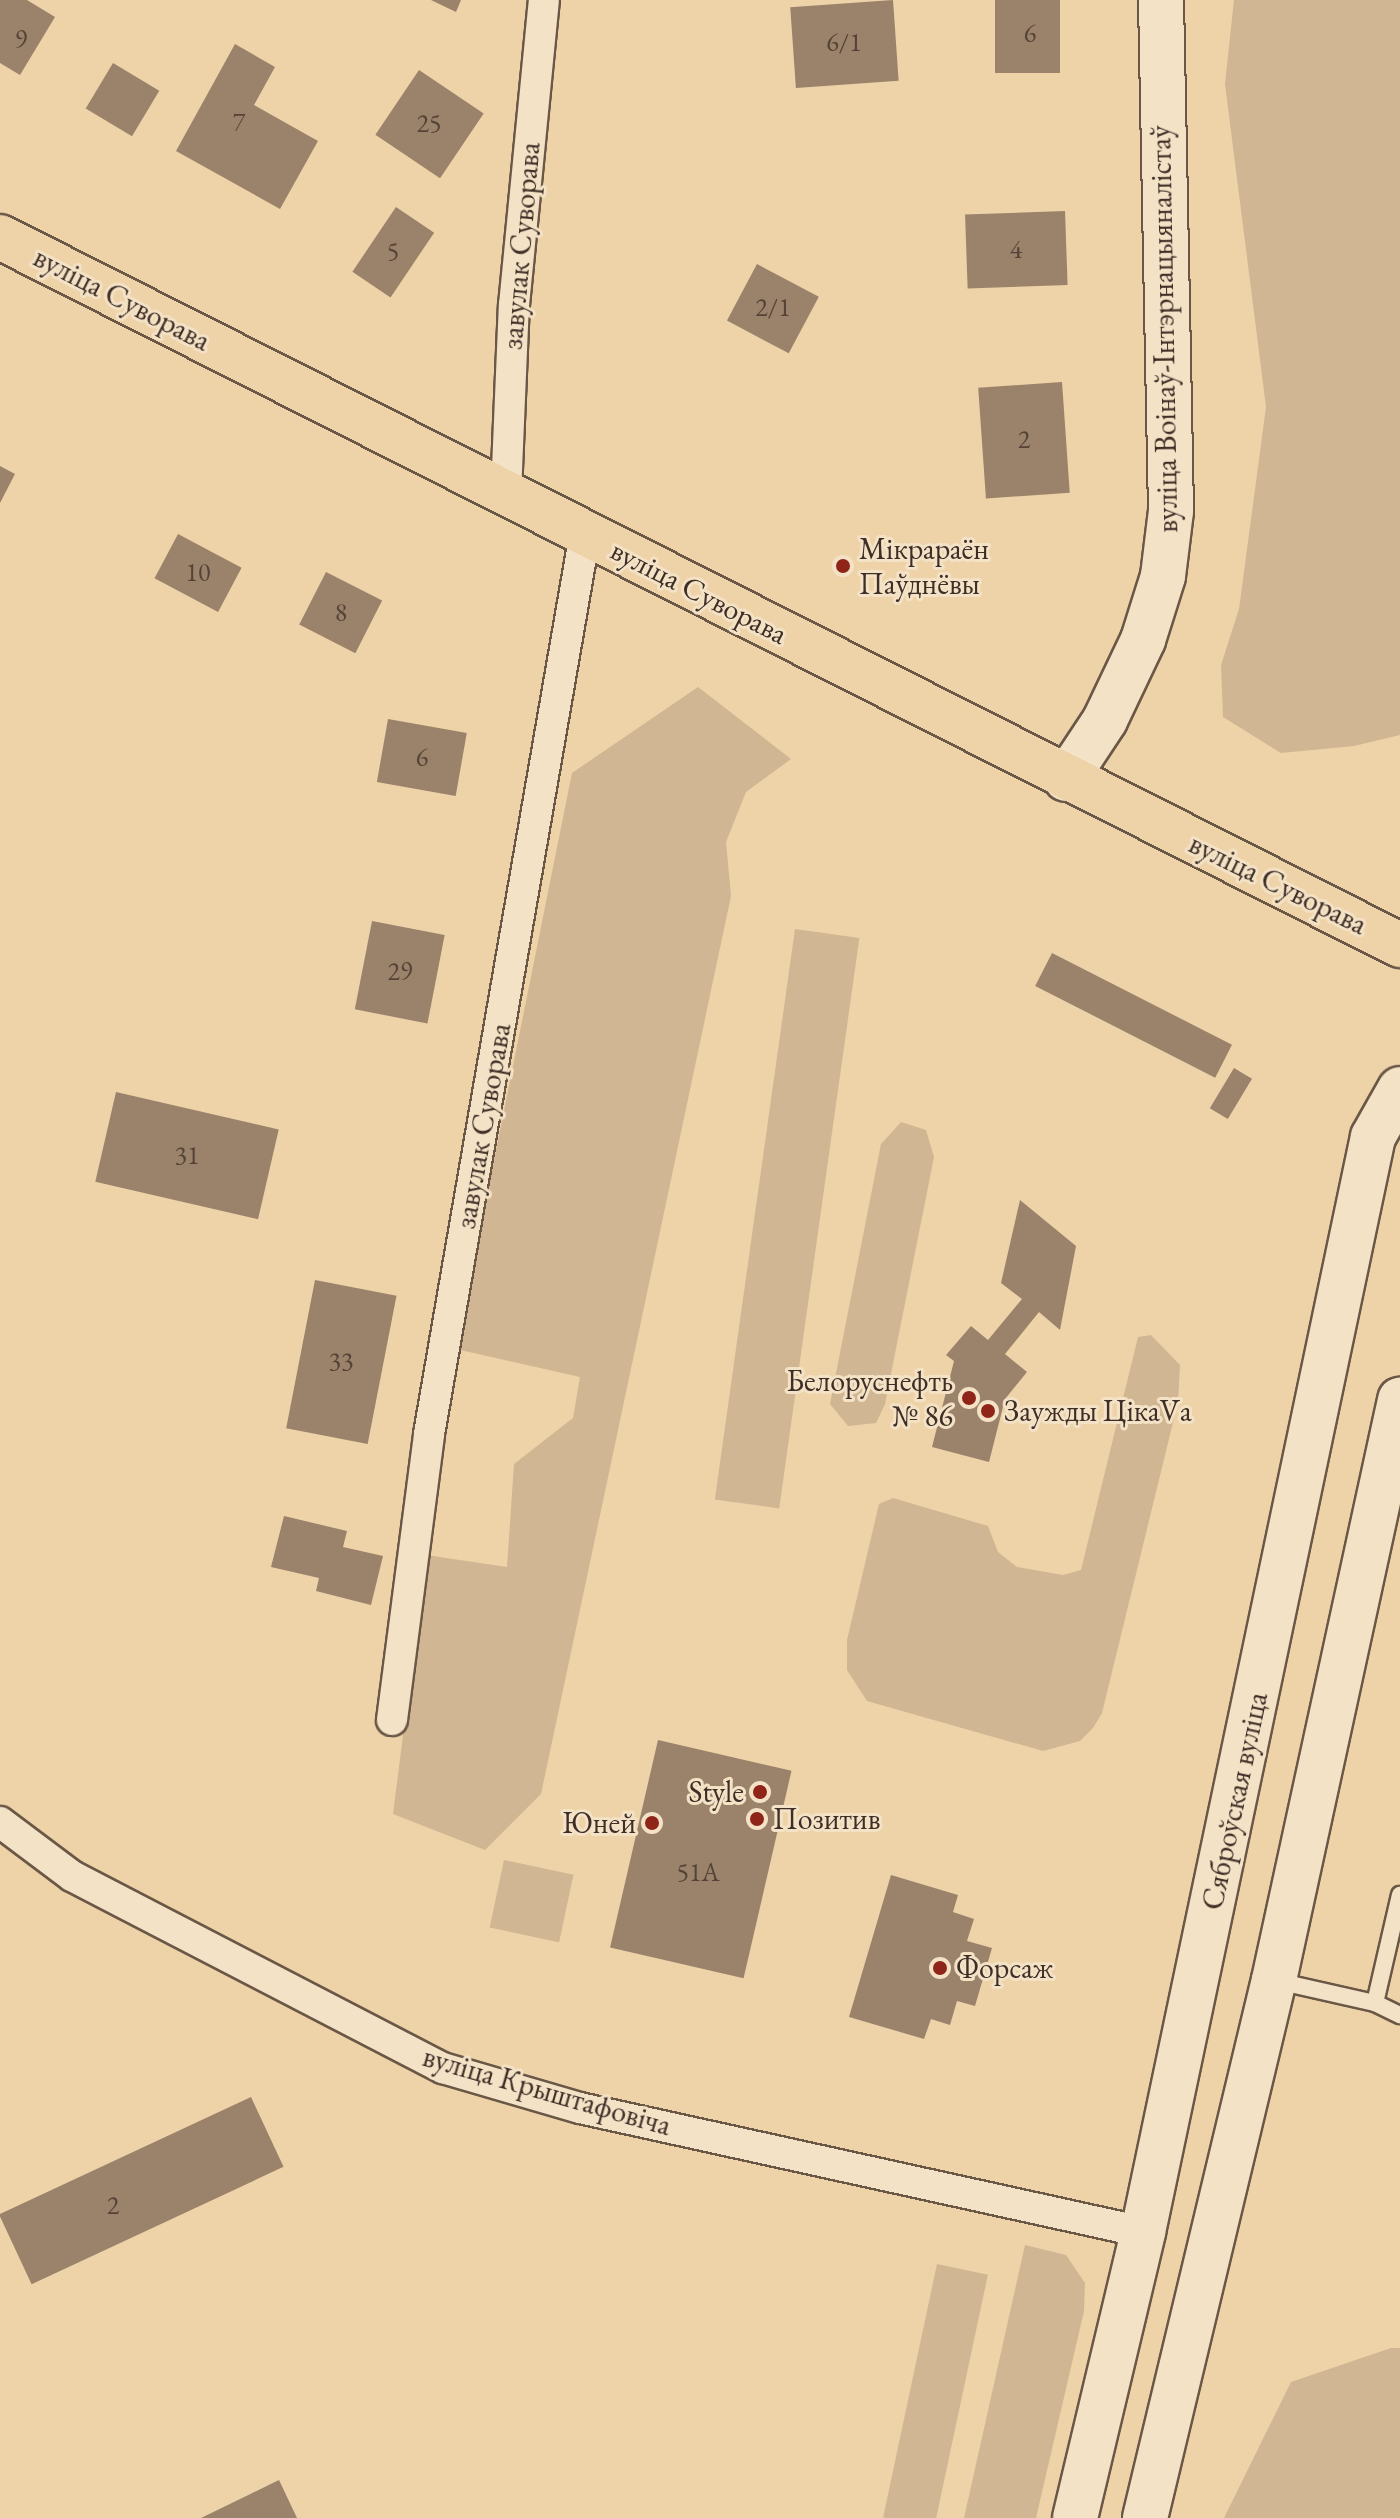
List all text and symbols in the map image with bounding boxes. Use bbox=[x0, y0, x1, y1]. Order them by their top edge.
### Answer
house number: 6 bbox=[1024, 18, 1036, 50]
house number: 9 bbox=[15, 24, 27, 56]
house number: 6/1 bbox=[826, 27, 862, 59]
house number: 7 bbox=[233, 107, 245, 139]
house number: 25 bbox=[417, 108, 441, 140]
street label: вуліца Воінаў-Інтэрнацыяналістаў bbox=[1142, 125, 1186, 533]
street label: завулак Суворава bbox=[494, 141, 548, 351]
house number: 4 bbox=[1010, 234, 1022, 266]
house number: 5 bbox=[387, 236, 399, 268]
street label: вуліца Суворава bbox=[28, 239, 216, 359]
house number: 2/1 bbox=[755, 292, 791, 324]
house number: 2 bbox=[1018, 424, 1030, 456]
place label: Мікрараён Паўднёвы bbox=[859, 531, 989, 602]
street label: вуліца Суворава bbox=[605, 532, 793, 652]
house number: 10 bbox=[186, 557, 210, 589]
marker: Мікрараён Паўднёвы bbox=[834, 557, 852, 575]
house number: 8 bbox=[335, 597, 347, 629]
house number: 6 bbox=[416, 742, 428, 774]
street label: вуліца Суворава bbox=[1183, 825, 1373, 943]
house number: 29 bbox=[388, 956, 412, 988]
street label: завулак Суворава bbox=[447, 1020, 519, 1232]
house number: 31 bbox=[175, 1140, 199, 1172]
house number: 33 bbox=[329, 1346, 353, 1378]
place label: Белоруснефть № 86 bbox=[786, 1363, 953, 1434]
marker: Белоруснефть № 86 bbox=[960, 1389, 978, 1407]
place label: Заужды ЦікаVа bbox=[1004, 1393, 1192, 1429]
marker: Заужды ЦікаVа bbox=[979, 1402, 997, 1420]
street label: Сяброўская вуліца bbox=[1194, 1689, 1276, 1913]
place label: Style bbox=[689, 1774, 744, 1810]
marker: Style bbox=[751, 1783, 769, 1801]
place label: Позитив bbox=[773, 1801, 880, 1837]
place label: Юней bbox=[562, 1805, 636, 1841]
marker: Позитив bbox=[748, 1810, 766, 1828]
marker: Юней bbox=[643, 1814, 661, 1832]
house number: 51А bbox=[677, 1857, 719, 1889]
place label: Форсаж bbox=[956, 1950, 1054, 1986]
marker: Форсаж bbox=[931, 1959, 949, 1977]
street label: вуліца Крыштафовіча bbox=[419, 2038, 675, 2144]
house number: 2 bbox=[107, 2190, 119, 2222]

